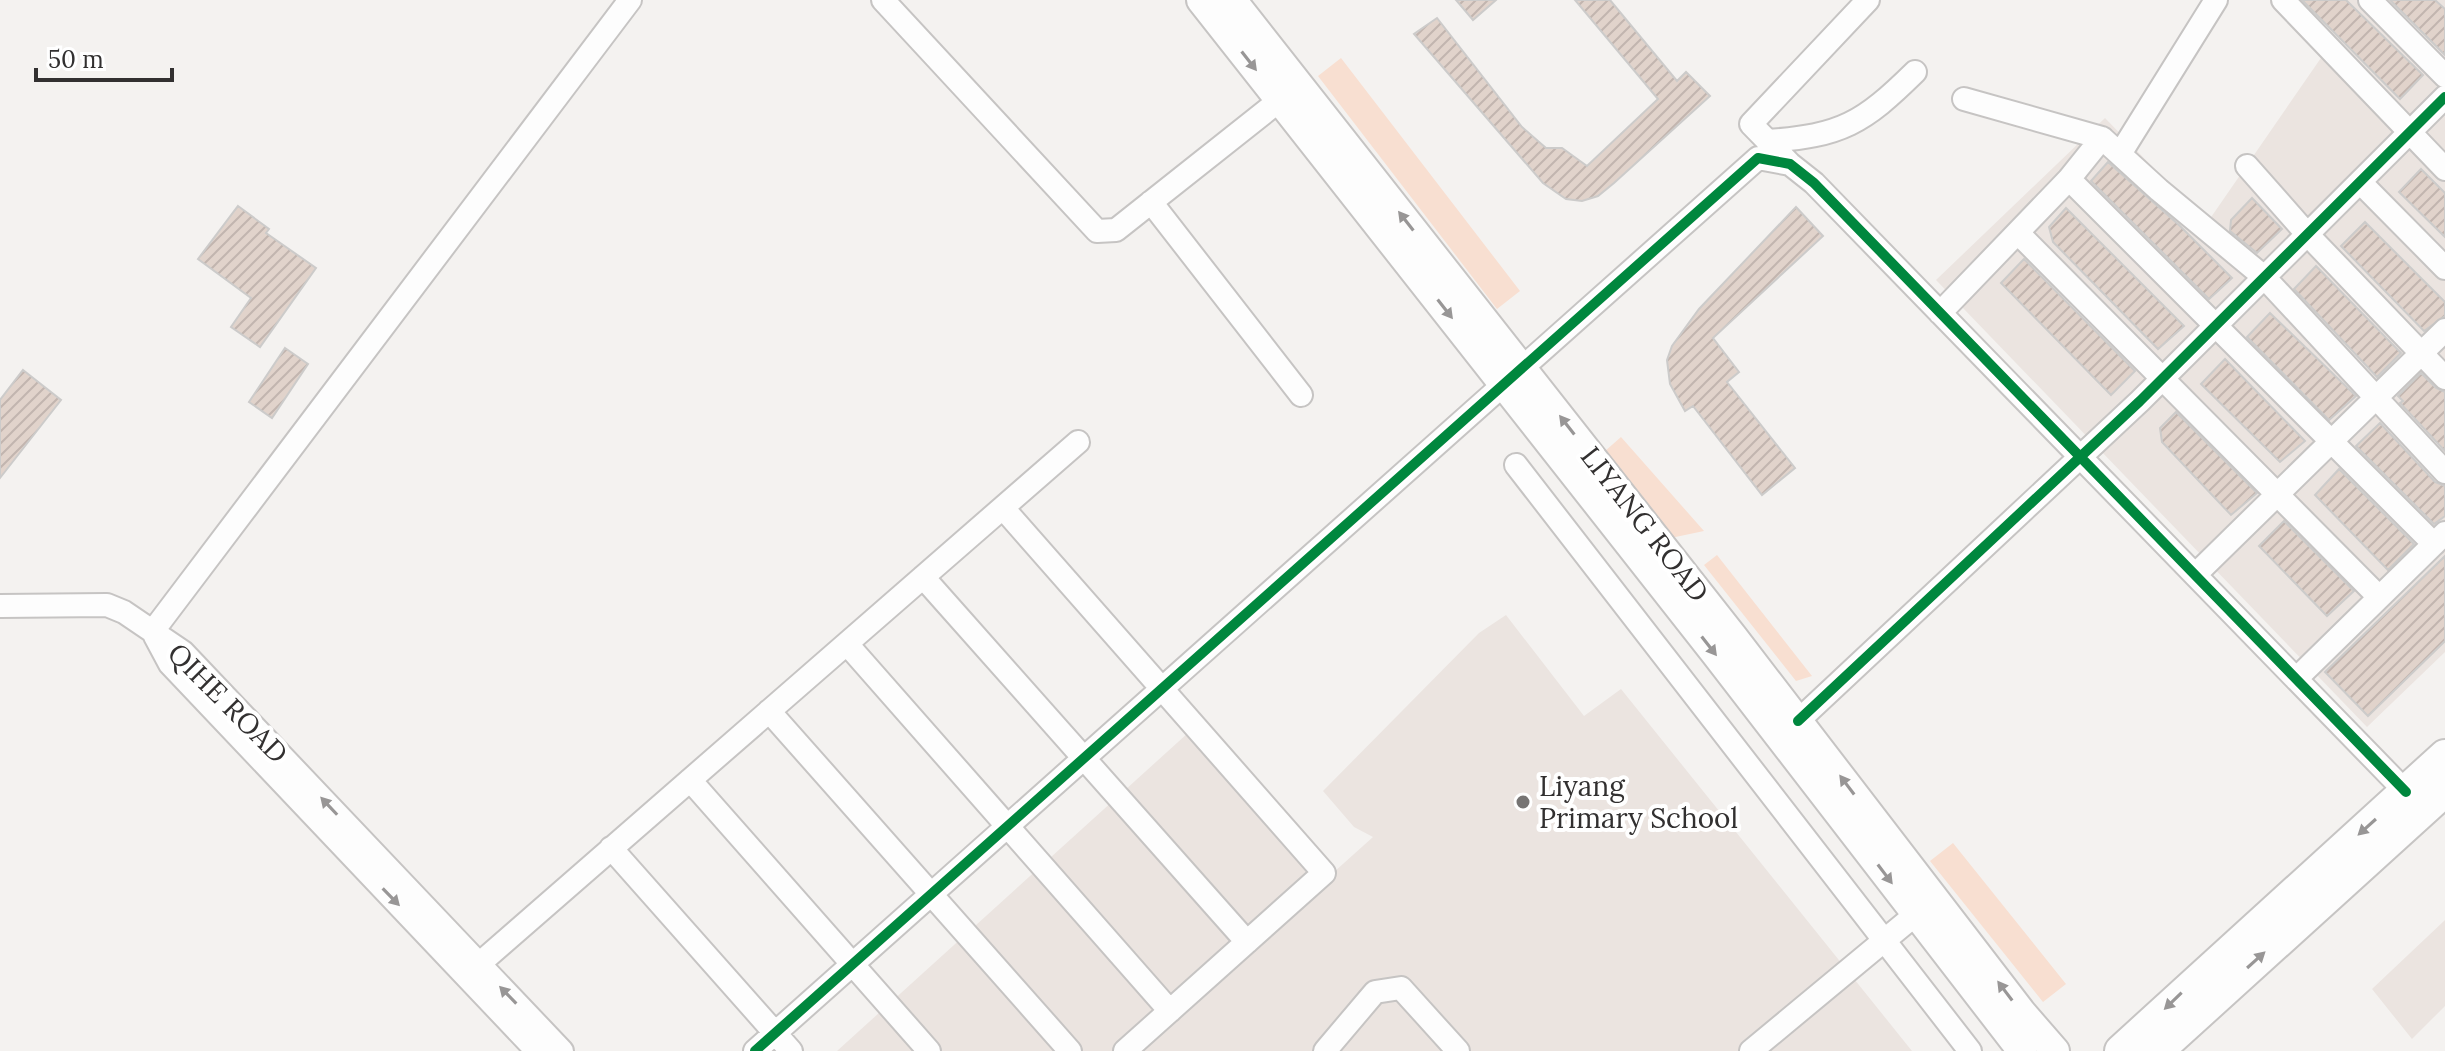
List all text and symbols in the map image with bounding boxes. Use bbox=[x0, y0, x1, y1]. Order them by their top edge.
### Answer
scale bar bbox=[36, 32, 172, 82]
text: 50 m bbox=[48, 44, 104, 75]
one-way arrow bbox=[1240, 51, 1257, 71]
one-way arrow bbox=[1398, 211, 1415, 231]
one-way arrow bbox=[1436, 299, 1452, 319]
one-way arrow bbox=[1559, 415, 1576, 435]
street label: LIYANG ROAD bbox=[1573, 439, 1717, 609]
street label: QIHE ROAD bbox=[160, 635, 296, 771]
one-way arrow bbox=[1701, 636, 1717, 656]
place label: Liyang Primary School bbox=[1539, 768, 1738, 836]
one-way arrow bbox=[1839, 775, 1855, 795]
marker: Liyang Primary School bbox=[1514, 793, 1532, 811]
one-way arrow bbox=[321, 797, 339, 816]
one-way arrow bbox=[2357, 818, 2377, 835]
one-way arrow bbox=[1876, 864, 1892, 884]
one-way arrow bbox=[381, 887, 399, 906]
one-way arrow bbox=[2245, 952, 2265, 969]
one-way arrow bbox=[1997, 981, 2014, 1001]
one-way arrow bbox=[500, 986, 518, 1005]
one-way arrow bbox=[2164, 991, 2183, 1010]

